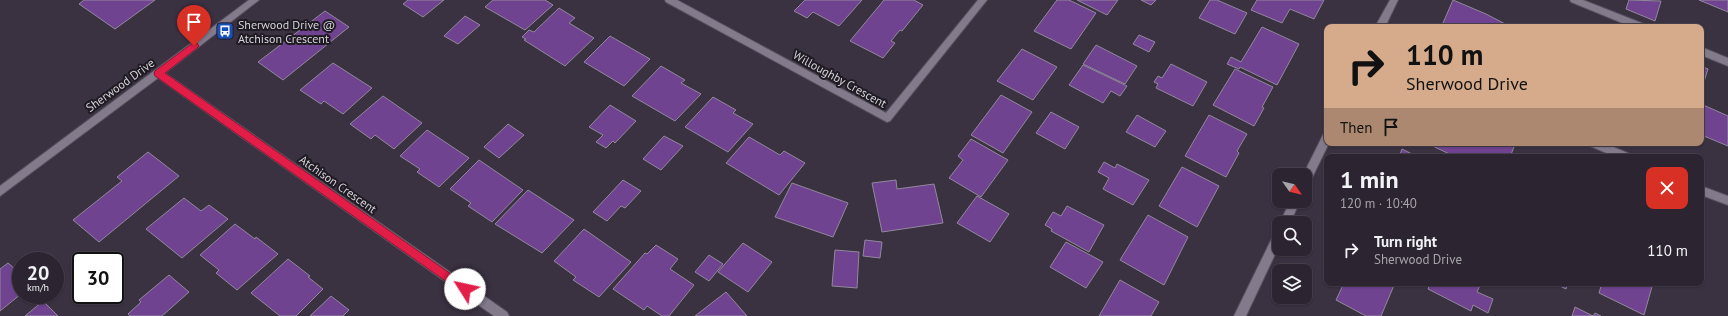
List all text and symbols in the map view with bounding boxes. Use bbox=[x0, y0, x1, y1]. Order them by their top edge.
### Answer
pin bbox=[177, 5, 211, 46]
icon: arrive bbox=[183, 11, 205, 33]
place label: Sherwood Drive @ Atchison Crescent bbox=[238, 17, 335, 46]
bus stop icon: Sherwood Drive @ Atchison Crescent bbox=[215, 21, 235, 41]
text: 110 m bbox=[1406, 36, 1483, 73]
icon: right bbox=[1340, 40, 1392, 92]
street label: Willoughby Crescent bbox=[791, 47, 889, 111]
street label: Sherwood Drive bbox=[83, 55, 157, 115]
text: Sherwood Drive bbox=[1406, 72, 1528, 95]
icon: arrive bbox=[1380, 116, 1402, 138]
text: Then bbox=[1340, 118, 1372, 137]
street label: Atchison Crescent bbox=[296, 152, 380, 216]
text: 1 min bbox=[1340, 164, 1399, 195]
button: close bbox=[1646, 167, 1688, 209]
north arrow bbox=[1272, 168, 1312, 208]
map controls bbox=[1272, 168, 1312, 304]
text: 120 m · 10:40 bbox=[1340, 195, 1417, 212]
button: search bbox=[1272, 216, 1312, 256]
text: Turn right bbox=[1374, 232, 1437, 251]
icon: right bbox=[1340, 239, 1362, 261]
text: 110 m bbox=[1647, 241, 1688, 260]
text: Sherwood Drive bbox=[1374, 251, 1462, 268]
speed limit sign: 30 bbox=[72, 252, 124, 304]
text: 20 bbox=[27, 260, 49, 286]
button: layers bbox=[1272, 264, 1312, 304]
position arrow bbox=[444, 268, 486, 310]
text: km/h bbox=[27, 281, 49, 294]

